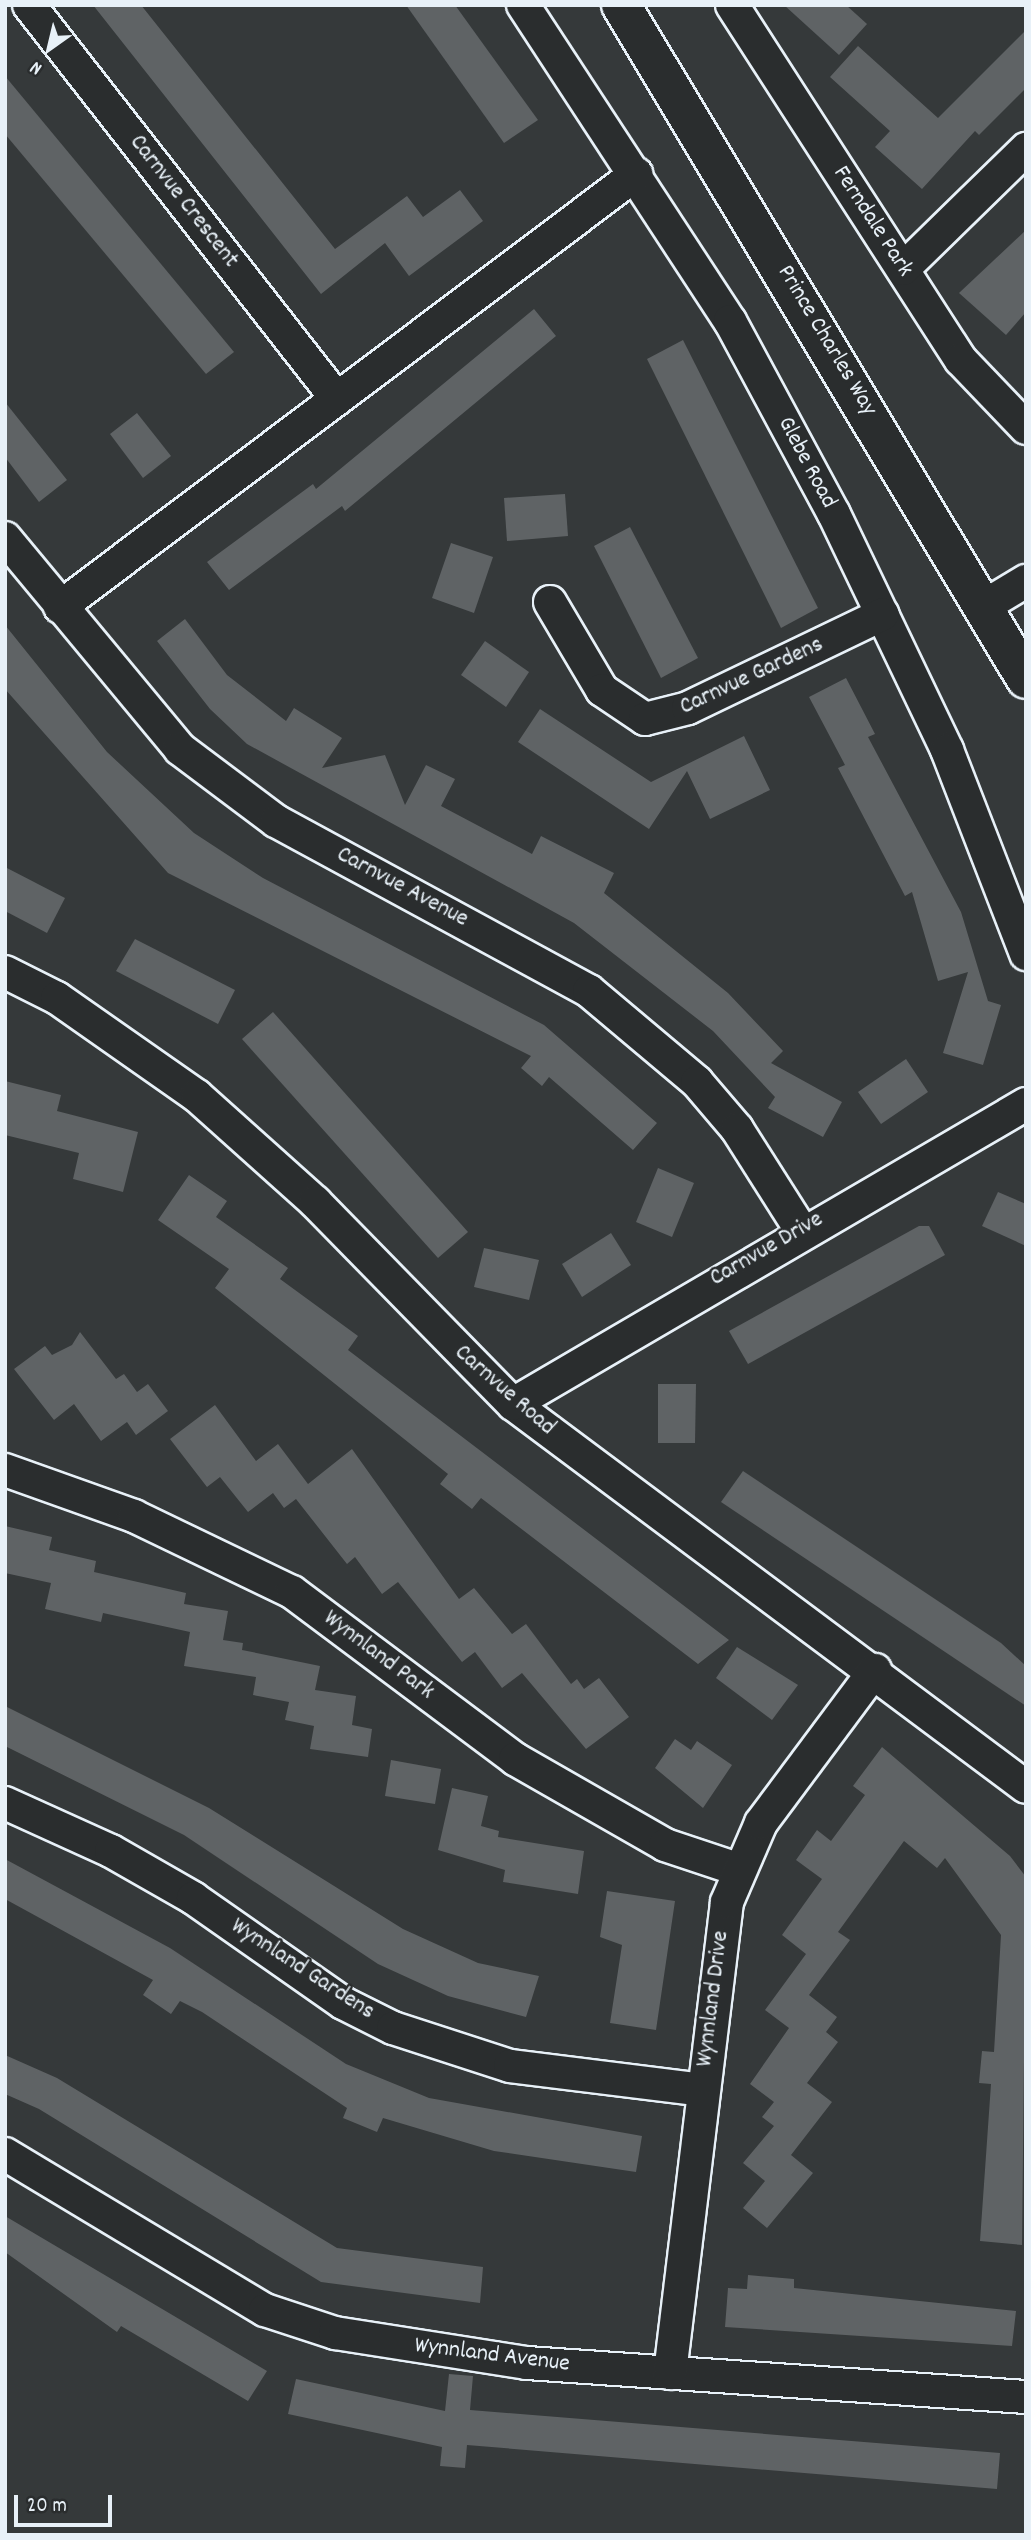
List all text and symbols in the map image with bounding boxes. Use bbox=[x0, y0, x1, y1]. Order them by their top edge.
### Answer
north arrow bbox=[14, 14, 84, 84]
text: N bbox=[26, 53, 48, 81]
street label: Carnvue Crescent bbox=[122, 130, 244, 274]
street label: Ferndale Park bbox=[825, 161, 919, 283]
street label: Prince Charles Way bbox=[770, 260, 882, 422]
street label: Glebe Road bbox=[770, 412, 842, 514]
street label: Carnvue Gardens bbox=[676, 631, 828, 723]
street label: Carnvue Avenue bbox=[331, 841, 473, 935]
street label: Carnvue Drive bbox=[705, 1206, 829, 1294]
street label: Carnvue Road bbox=[448, 1339, 560, 1443]
street label: Wynnland Park bbox=[317, 1605, 439, 1707]
street label: Wynnland Gardens bbox=[225, 1913, 379, 2027]
street label: Wynnland Drive bbox=[691, 1929, 737, 2069]
street label: Wynnland Avenue bbox=[413, 2332, 571, 2380]
scale bar bbox=[18, 2480, 116, 2524]
text: 20 m bbox=[27, 2492, 67, 2522]

